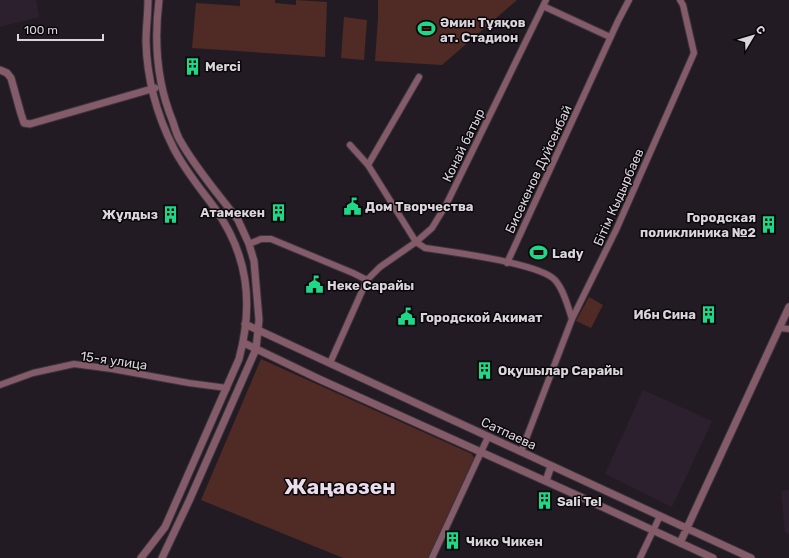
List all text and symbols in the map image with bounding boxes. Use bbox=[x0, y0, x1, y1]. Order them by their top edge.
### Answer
place label: Әмин Тұяқов ат. Стадион bbox=[440, 15, 526, 45]
scale bar bbox=[18, 16, 103, 42]
north arrow bbox=[733, 16, 773, 56]
sports icon: Әмин Тұяқов ат. Стадион bbox=[417, 19, 437, 39]
text: 100 m bbox=[24, 23, 58, 37]
text: С bbox=[753, 23, 768, 37]
building icon: Merci bbox=[182, 56, 202, 76]
place label: Merci bbox=[205, 59, 241, 74]
street label: Бисекенов Дуйсенбай bbox=[502, 103, 575, 236]
street label: Конай батыр bbox=[439, 106, 488, 184]
street label: Бiтiм Кыдырбаев bbox=[590, 146, 647, 248]
public building icon: Дом Творчества bbox=[342, 196, 362, 216]
place label: Дом Творчества bbox=[365, 199, 473, 214]
building icon: Атамекен bbox=[268, 202, 288, 222]
building icon: Жұлдыз bbox=[161, 204, 181, 224]
place label: Атамекен bbox=[200, 205, 265, 220]
place label: Жұлдыз bbox=[102, 207, 158, 222]
place label: Городская поликлиника №2 bbox=[640, 210, 756, 240]
building icon: Городская поликлиника №2 bbox=[759, 214, 779, 234]
sports icon: Lady bbox=[529, 243, 549, 263]
place label: Lady bbox=[552, 246, 584, 261]
public building icon: Неке Сарайы bbox=[304, 275, 324, 295]
place label: Неке Сарайы bbox=[327, 278, 414, 293]
building icon: Ибн Сина bbox=[699, 304, 719, 324]
public building icon: Городской Акимат bbox=[397, 307, 417, 327]
place label: Ибн Сина bbox=[633, 307, 696, 322]
place label: Городской Акимат bbox=[420, 310, 543, 325]
street label: 15-я улица bbox=[80, 348, 148, 373]
building icon: Оқушылар Сарайы bbox=[475, 360, 495, 380]
place label: Оқушылар Сарайы bbox=[498, 363, 623, 378]
street label: Сатпаева bbox=[479, 414, 539, 453]
district label: Жаңаөзен bbox=[284, 474, 396, 499]
building icon: Sali Tel bbox=[534, 491, 554, 511]
place label: Sali Tel bbox=[557, 494, 602, 509]
building icon: Чико Чикен bbox=[443, 531, 463, 551]
place label: Чико Чикен bbox=[466, 534, 543, 549]

